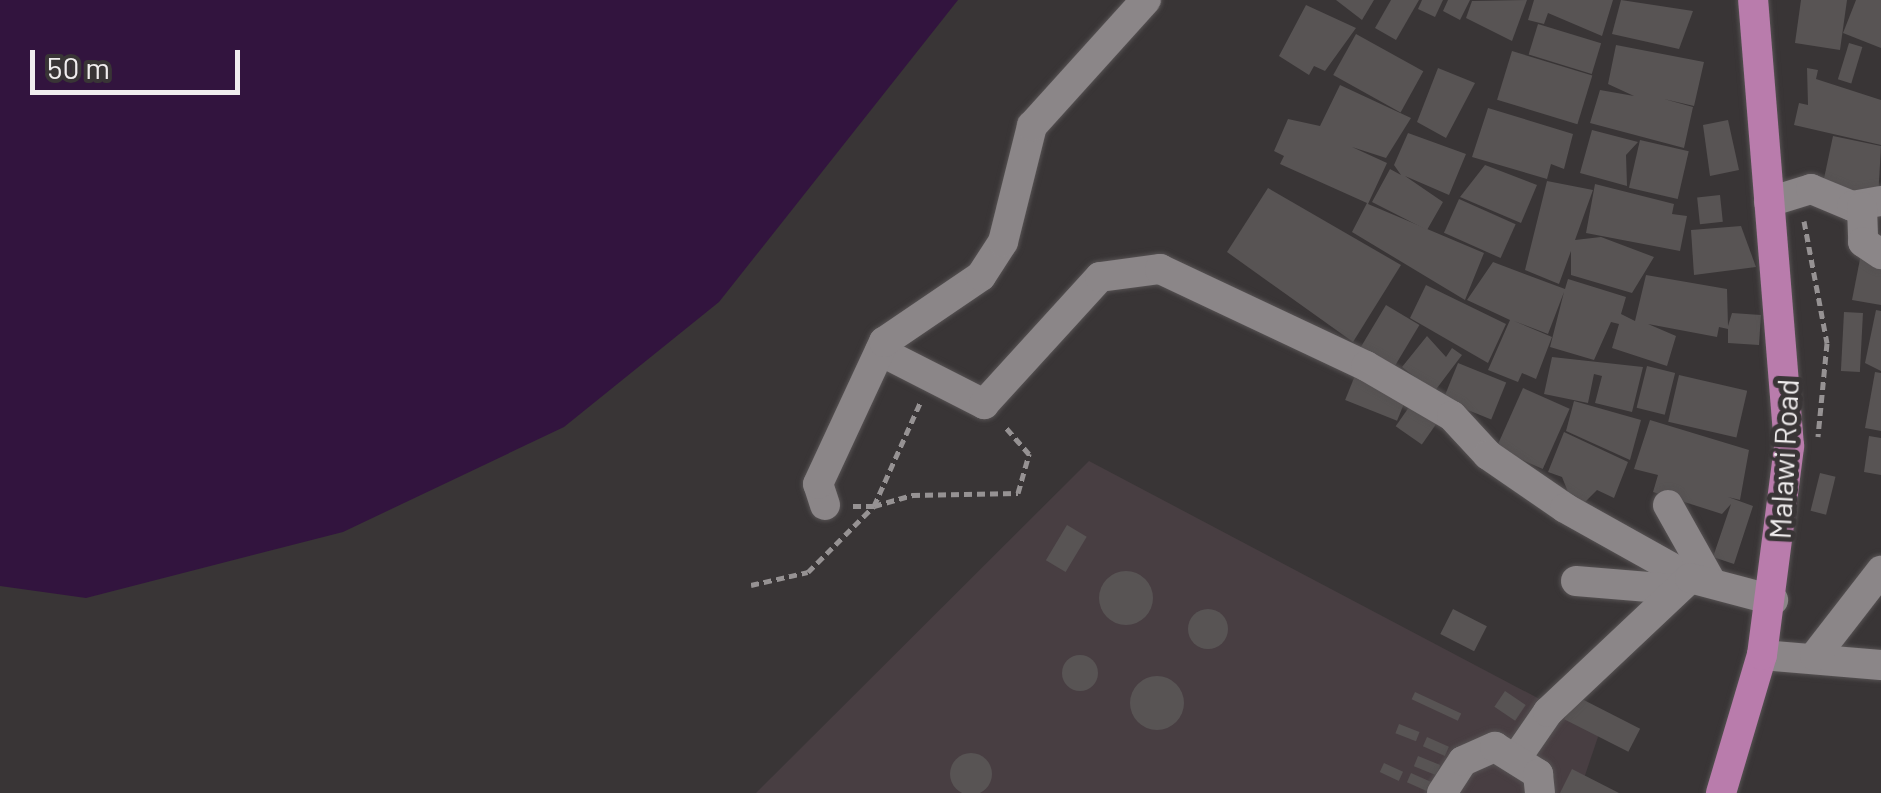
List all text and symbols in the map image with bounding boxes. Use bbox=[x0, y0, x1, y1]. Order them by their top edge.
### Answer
scale bar bbox=[35, 30, 245, 92]
text: 50 m bbox=[47, 49, 110, 85]
street label: Malawi Road bbox=[1761, 378, 1805, 540]

